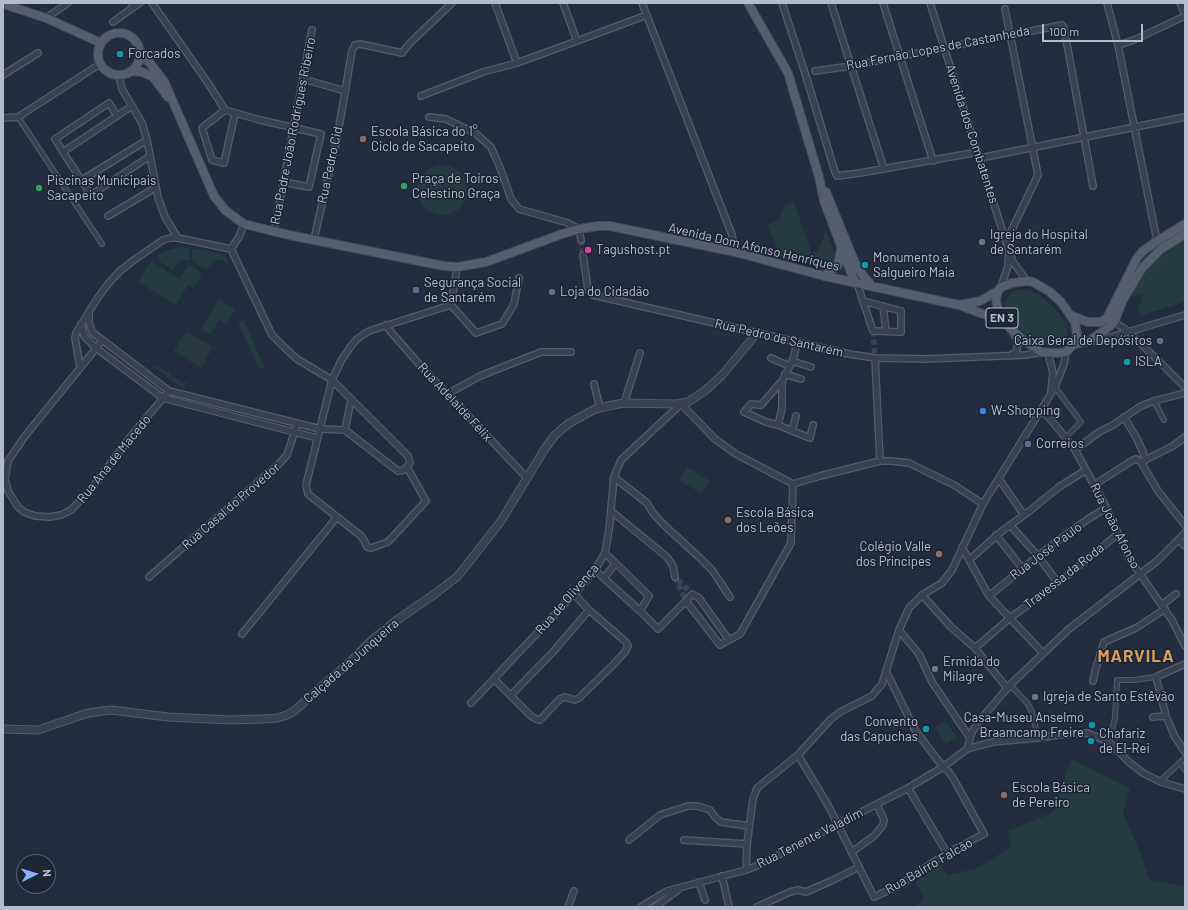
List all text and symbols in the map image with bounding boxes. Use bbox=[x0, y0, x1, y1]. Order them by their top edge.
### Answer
scale bar bbox=[1044, 16, 1145, 42]
street label: Rua Fernão Lopes de Castanheda bbox=[845, 23, 1031, 73]
text: 100 m bbox=[1049, 24, 1079, 38]
street label: Rua Padre João Rodrigues Ribeiro bbox=[267, 36, 319, 226]
place label: Forcados bbox=[128, 46, 180, 62]
marker: Forcados bbox=[115, 49, 125, 59]
street label: Avenida dos Combatentes bbox=[942, 62, 1002, 206]
place label: Escola Básica do 1° Ciclo de Sacapeito bbox=[371, 124, 478, 155]
street label: Rua Pedro Cid bbox=[314, 125, 346, 205]
marker: Escola Básica do 1° Ciclo de Sacapeito bbox=[358, 134, 368, 144]
place label: Praça de Toiros Celestino Graça bbox=[412, 171, 500, 202]
place label: Piscinas Munícipais Sacapeito bbox=[47, 173, 156, 204]
marker: Praça de Toiros Celestino Graça bbox=[399, 181, 409, 191]
marker: Piscinas Munícipais Sacapeito bbox=[34, 183, 44, 193]
street label: Avenida Dom Afonso Henriques bbox=[667, 220, 841, 274]
place label: Igreja do Hospital de Santarém bbox=[990, 227, 1088, 258]
marker: Igreja do Hospital de Santarém bbox=[977, 237, 987, 247]
place label: Tagushost.pt bbox=[596, 242, 671, 258]
marker: Tagushost.pt bbox=[583, 245, 593, 255]
place label: Monumento a Salgueiro Maia bbox=[873, 250, 955, 281]
marker: Monumento a Salgueiro Maia bbox=[860, 260, 870, 270]
place label: Segurança Social de Santarém bbox=[424, 275, 521, 306]
place label: Loja do Cidadão bbox=[560, 284, 649, 300]
marker: Segurança Social de Santarém bbox=[411, 285, 421, 295]
marker: Loja do Cidadão bbox=[547, 287, 557, 297]
road number: EN 3 bbox=[986, 308, 1018, 328]
street label: Rua Pedro de Santarém bbox=[713, 316, 845, 360]
place label: Caixa Geral de Depósitos bbox=[1014, 333, 1152, 349]
marker: Caixa Geral de Depósitos bbox=[1155, 336, 1165, 346]
place label: ISLA bbox=[1135, 354, 1162, 370]
marker: ISLA bbox=[1122, 357, 1132, 367]
street label: Rua Adelaide Félix bbox=[415, 359, 495, 445]
place label: W-Shopping bbox=[991, 403, 1060, 419]
marker: W-Shopping bbox=[978, 406, 988, 416]
street label: Rua Ana de Macedo bbox=[74, 412, 154, 506]
place label: Correios bbox=[1036, 436, 1084, 452]
marker: Correios bbox=[1023, 439, 1033, 449]
street label: Rua Casal do Provedor bbox=[179, 459, 283, 553]
street label: Rua João Afonso bbox=[1087, 481, 1143, 571]
place label: Escola Básica dos Leões bbox=[736, 505, 814, 536]
marker: Escola Básica dos Leões bbox=[723, 515, 733, 525]
street label: Rua José Paulo bbox=[1007, 519, 1085, 583]
place label: Colégio Valle dos Príncipes bbox=[856, 539, 931, 570]
street label: Travessa da Roda bbox=[1021, 540, 1107, 612]
marker: Colégio Valle dos Príncipes bbox=[934, 549, 944, 559]
street label: Rua de Olivença bbox=[532, 561, 602, 637]
street label: Calçada da Junqueira bbox=[300, 616, 402, 706]
district label: MARVILA bbox=[1097, 646, 1175, 666]
place label: Ermida do Milagre bbox=[943, 654, 1000, 685]
marker: Ermida do Milagre bbox=[930, 664, 940, 674]
place label: Igreja de Santo Estêvão bbox=[1043, 689, 1174, 705]
marker: Igreja de Santo Estêvão bbox=[1030, 692, 1040, 702]
place label: Casa-Museu Anselmo Braamcamp Freire bbox=[964, 710, 1084, 741]
place label: Convento das Capuchas bbox=[840, 714, 918, 745]
marker: Casa-Museu Anselmo Braamcamp Freire bbox=[1087, 720, 1097, 730]
marker: Convento das Capuchas bbox=[921, 724, 931, 734]
place label: Chafariz de El-Rei bbox=[1099, 726, 1150, 757]
marker: Chafariz de El-Rei bbox=[1086, 736, 1096, 746]
place label: Escola Básica de Pereiro bbox=[1012, 780, 1090, 811]
marker: Escola Básica de Pereiro bbox=[999, 790, 1009, 800]
street label: Rua Tenente Valadim bbox=[754, 804, 866, 872]
street label: Rua Bairro Falcão bbox=[883, 835, 975, 897]
north arrow bbox=[16, 854, 56, 894]
text: N bbox=[41, 869, 54, 877]

